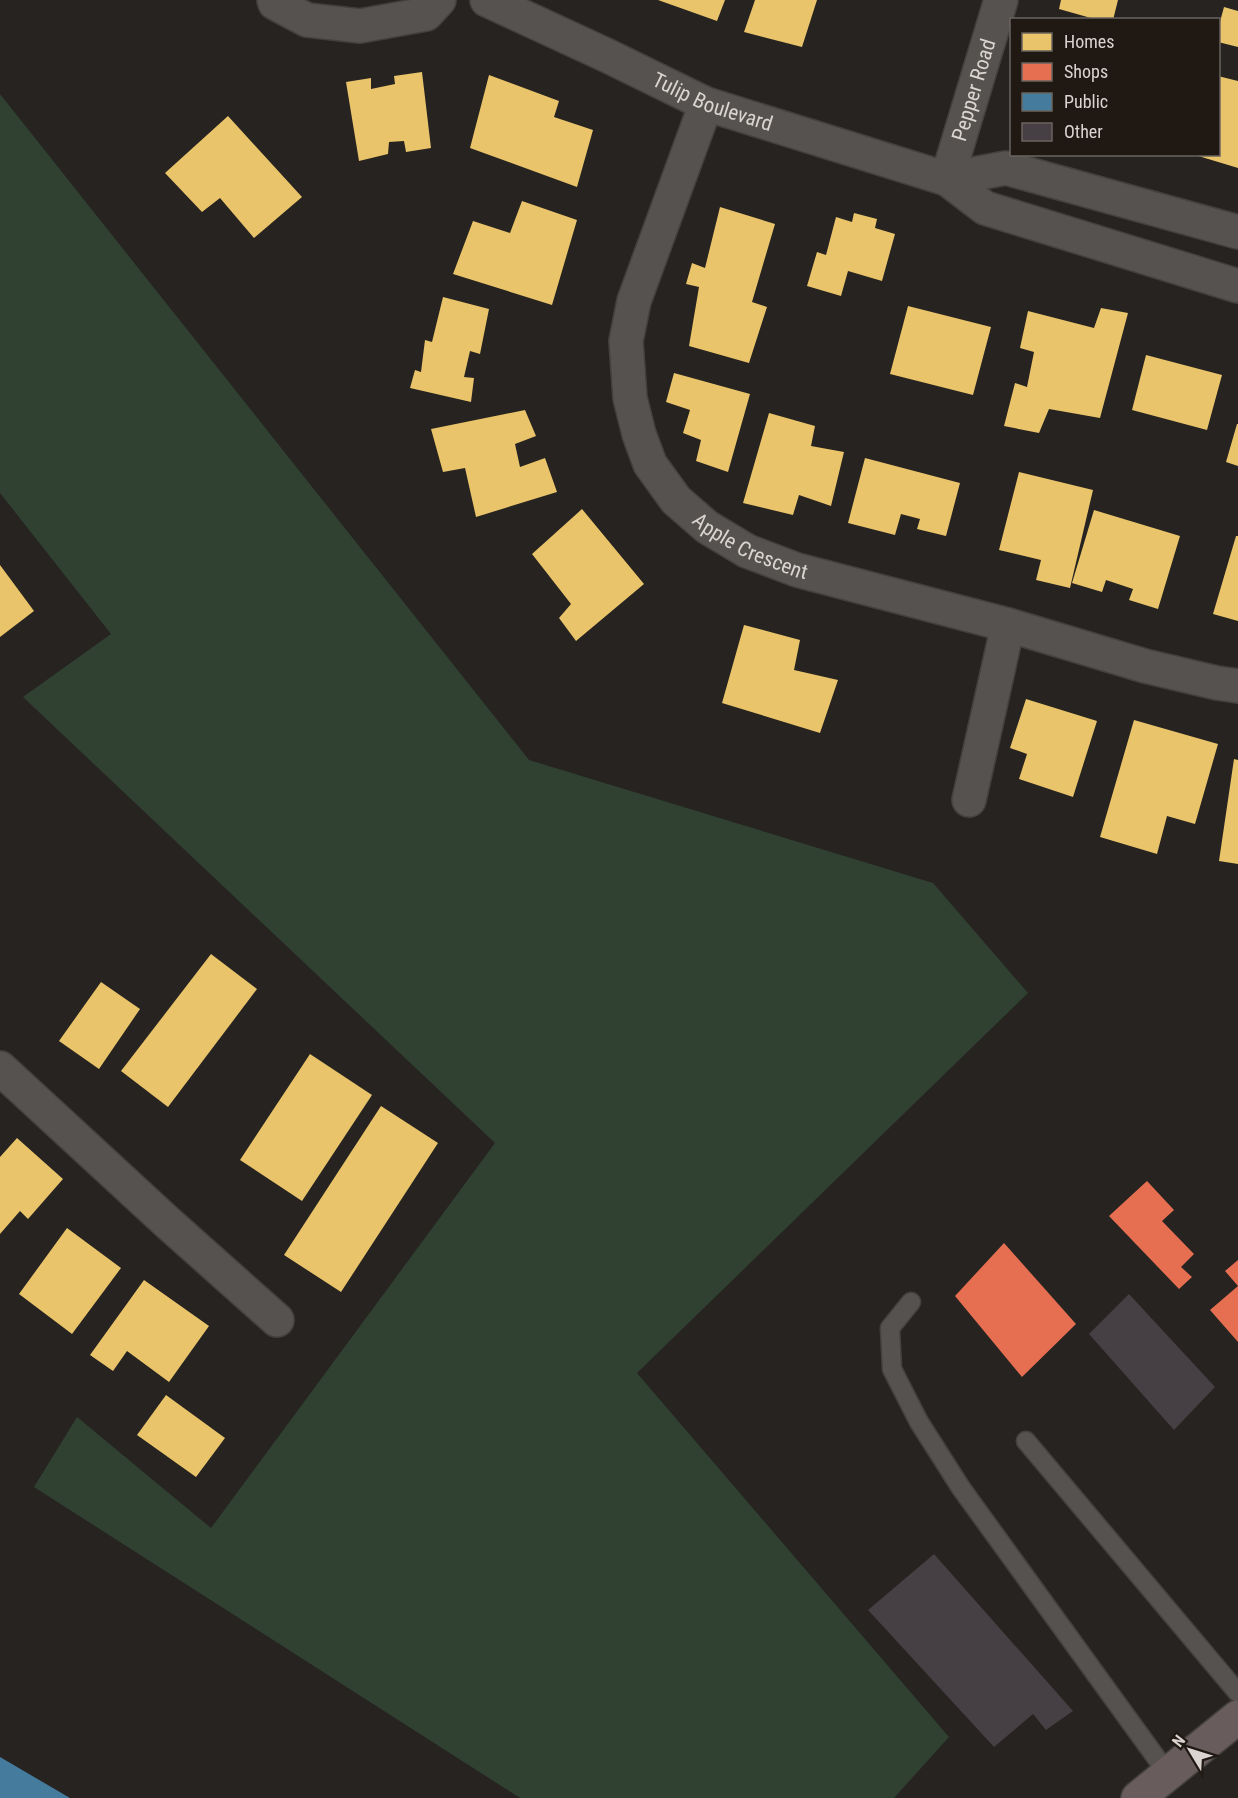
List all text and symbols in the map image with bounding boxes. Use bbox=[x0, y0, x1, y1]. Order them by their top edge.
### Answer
legend bbox=[1010, 18, 1220, 156]
text: Homes bbox=[1064, 31, 1114, 52]
street label: Pepper Road bbox=[947, 36, 1001, 144]
text: Shops bbox=[1064, 61, 1108, 82]
street label: Tulip Boulevard bbox=[649, 68, 776, 136]
text: Public bbox=[1064, 91, 1108, 112]
text: Other bbox=[1064, 121, 1103, 142]
street label: Apple Crescent bbox=[688, 508, 810, 584]
north arrow bbox=[1160, 1720, 1220, 1780]
text: N bbox=[1168, 1731, 1189, 1751]

